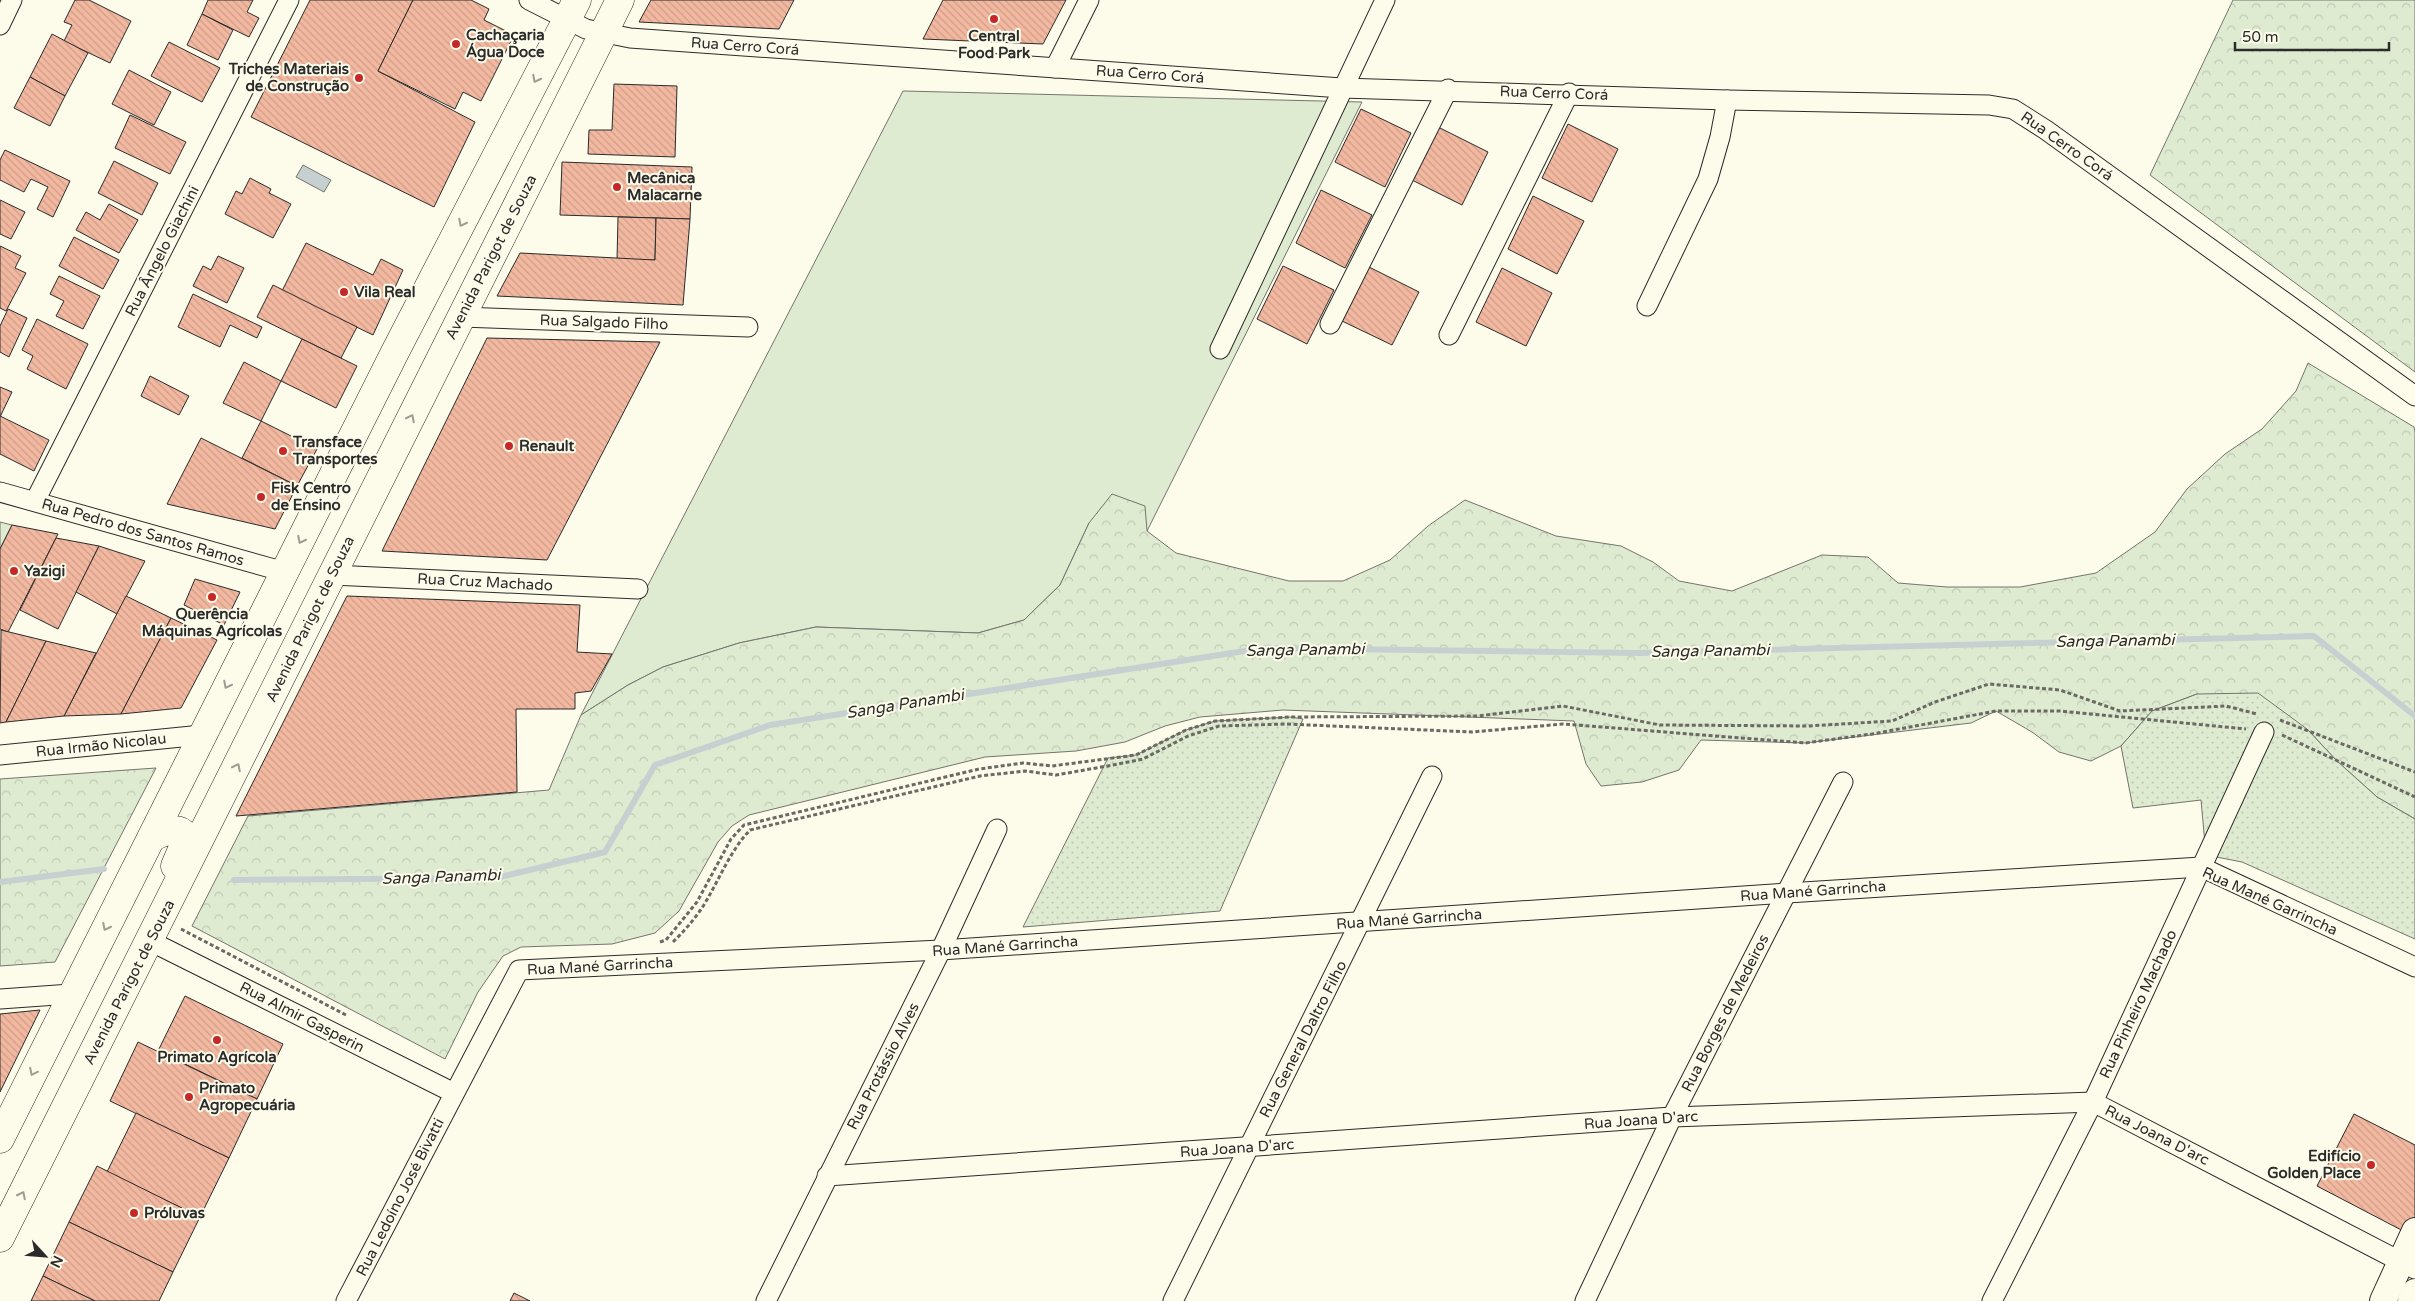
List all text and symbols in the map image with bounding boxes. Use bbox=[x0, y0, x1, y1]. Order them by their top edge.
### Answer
marker: Central Food Park bbox=[988, 13, 1000, 25]
scale bar bbox=[2235, 20, 2389, 52]
place label: Cachaçaria Água Doce bbox=[466, 26, 545, 62]
place label: Central Food Park bbox=[958, 27, 1030, 62]
text: 50 m bbox=[2242, 28, 2279, 46]
street label: Rua Cerro Corá bbox=[690, 33, 800, 59]
marker: Cachaçaria Água Doce bbox=[450, 38, 462, 50]
place label: Triches Materiais de Construção bbox=[228, 60, 349, 96]
street label: Rua Cerro Corá bbox=[1095, 61, 1205, 87]
marker: Triches Materiais de Construção bbox=[353, 72, 365, 84]
one-way arrow bbox=[532, 73, 542, 82]
street label: Rua Cerro Corá bbox=[1499, 82, 1609, 104]
street label: Rua Cerro Corá bbox=[2017, 107, 2117, 185]
place label: Mecânica Malacarne bbox=[627, 169, 702, 204]
street label: Avenida Parigot de Souza bbox=[442, 172, 540, 342]
marker: Mecânica Malacarne bbox=[611, 181, 623, 193]
street label: Rua Ângelo Giachini bbox=[121, 183, 203, 319]
one-way arrow bbox=[457, 218, 468, 227]
place label: Vila Real bbox=[354, 283, 415, 301]
marker: Vila Real bbox=[338, 286, 350, 298]
street label: Rua Salgado Filho bbox=[539, 311, 669, 333]
one-way arrow bbox=[405, 414, 415, 423]
place label: Transface Transportes bbox=[292, 433, 377, 469]
place label: Renault bbox=[519, 437, 575, 455]
marker: Renault bbox=[503, 440, 515, 452]
marker: Transface Transportes bbox=[277, 445, 289, 457]
place label: Fisk Centro de Ensino bbox=[271, 479, 351, 514]
marker: Fisk Centro de Ensino bbox=[255, 491, 267, 503]
street label: Rua Pedro dos Santos Ramos bbox=[40, 494, 246, 570]
street label: Avenida Parigot de Souza bbox=[262, 533, 358, 705]
one-way arrow bbox=[297, 535, 307, 544]
place label: Yazigi bbox=[24, 562, 65, 581]
marker: Yazigi bbox=[8, 565, 20, 577]
street label: Rua Cruz Machado bbox=[417, 569, 553, 595]
marker: Querência Máquinas Agrícolas bbox=[206, 591, 218, 603]
place label: Querência Máquinas Agrícolas bbox=[142, 605, 282, 641]
water label: Sanga Panambi bbox=[2055, 630, 2177, 652]
water label: Sanga Panambi bbox=[1245, 639, 1367, 661]
water label: Sanga Panambi bbox=[1650, 640, 1772, 662]
one-way arrow bbox=[223, 680, 234, 689]
water label: Sanga Panambi bbox=[845, 685, 967, 723]
street label: Rua Irmão Nicolau bbox=[35, 729, 167, 761]
one-way arrow bbox=[230, 763, 241, 772]
street label: Rua Mané Garrincha bbox=[2200, 863, 2340, 939]
water label: Sanga Panambi bbox=[381, 865, 503, 889]
street label: Rua Mané Garrincha bbox=[1739, 877, 1887, 905]
street label: Avenida Parigot de Souza bbox=[80, 897, 178, 1067]
street label: Rua Mané Garrincha bbox=[1335, 905, 1483, 933]
one-way arrow bbox=[102, 921, 112, 930]
street label: Rua Pinheiro Machado bbox=[2096, 927, 2180, 1081]
street label: Rua Borges de Medeiros bbox=[1677, 931, 1773, 1095]
street label: Rua Mané Garrincha bbox=[931, 932, 1079, 960]
street label: Rua Mané Garrincha bbox=[526, 953, 674, 979]
street label: Rua General Daltro Filho bbox=[1256, 958, 1350, 1120]
street label: Rua Almir Gasperin bbox=[237, 978, 367, 1056]
street label: Rua Protássio Alves bbox=[843, 999, 923, 1133]
marker: Primato Agrícola bbox=[211, 1034, 223, 1046]
place label: Primato Agrícola bbox=[157, 1048, 277, 1067]
one-way arrow bbox=[29, 1067, 39, 1076]
place label: Primato Agropecuária bbox=[199, 1079, 296, 1115]
marker: Primato Agropecuária bbox=[183, 1091, 195, 1103]
street label: Rua Joana D'arc bbox=[2102, 1101, 2212, 1169]
street label: Rua Joana D'arc bbox=[1583, 1107, 1699, 1133]
street label: Rua Ledoíno José Bivatti bbox=[352, 1115, 448, 1279]
street label: Rua Joana D'arc bbox=[1179, 1135, 1295, 1161]
place label: Edifício Golden Place bbox=[2267, 1147, 2362, 1182]
marker: Edifício Golden Place bbox=[2365, 1159, 2377, 1171]
one-way arrow bbox=[16, 1191, 26, 1200]
place label: Próluvas bbox=[144, 1204, 205, 1222]
marker: Próluvas bbox=[128, 1207, 140, 1219]
north arrow bbox=[20, 1231, 70, 1281]
text: N bbox=[46, 1253, 66, 1270]

